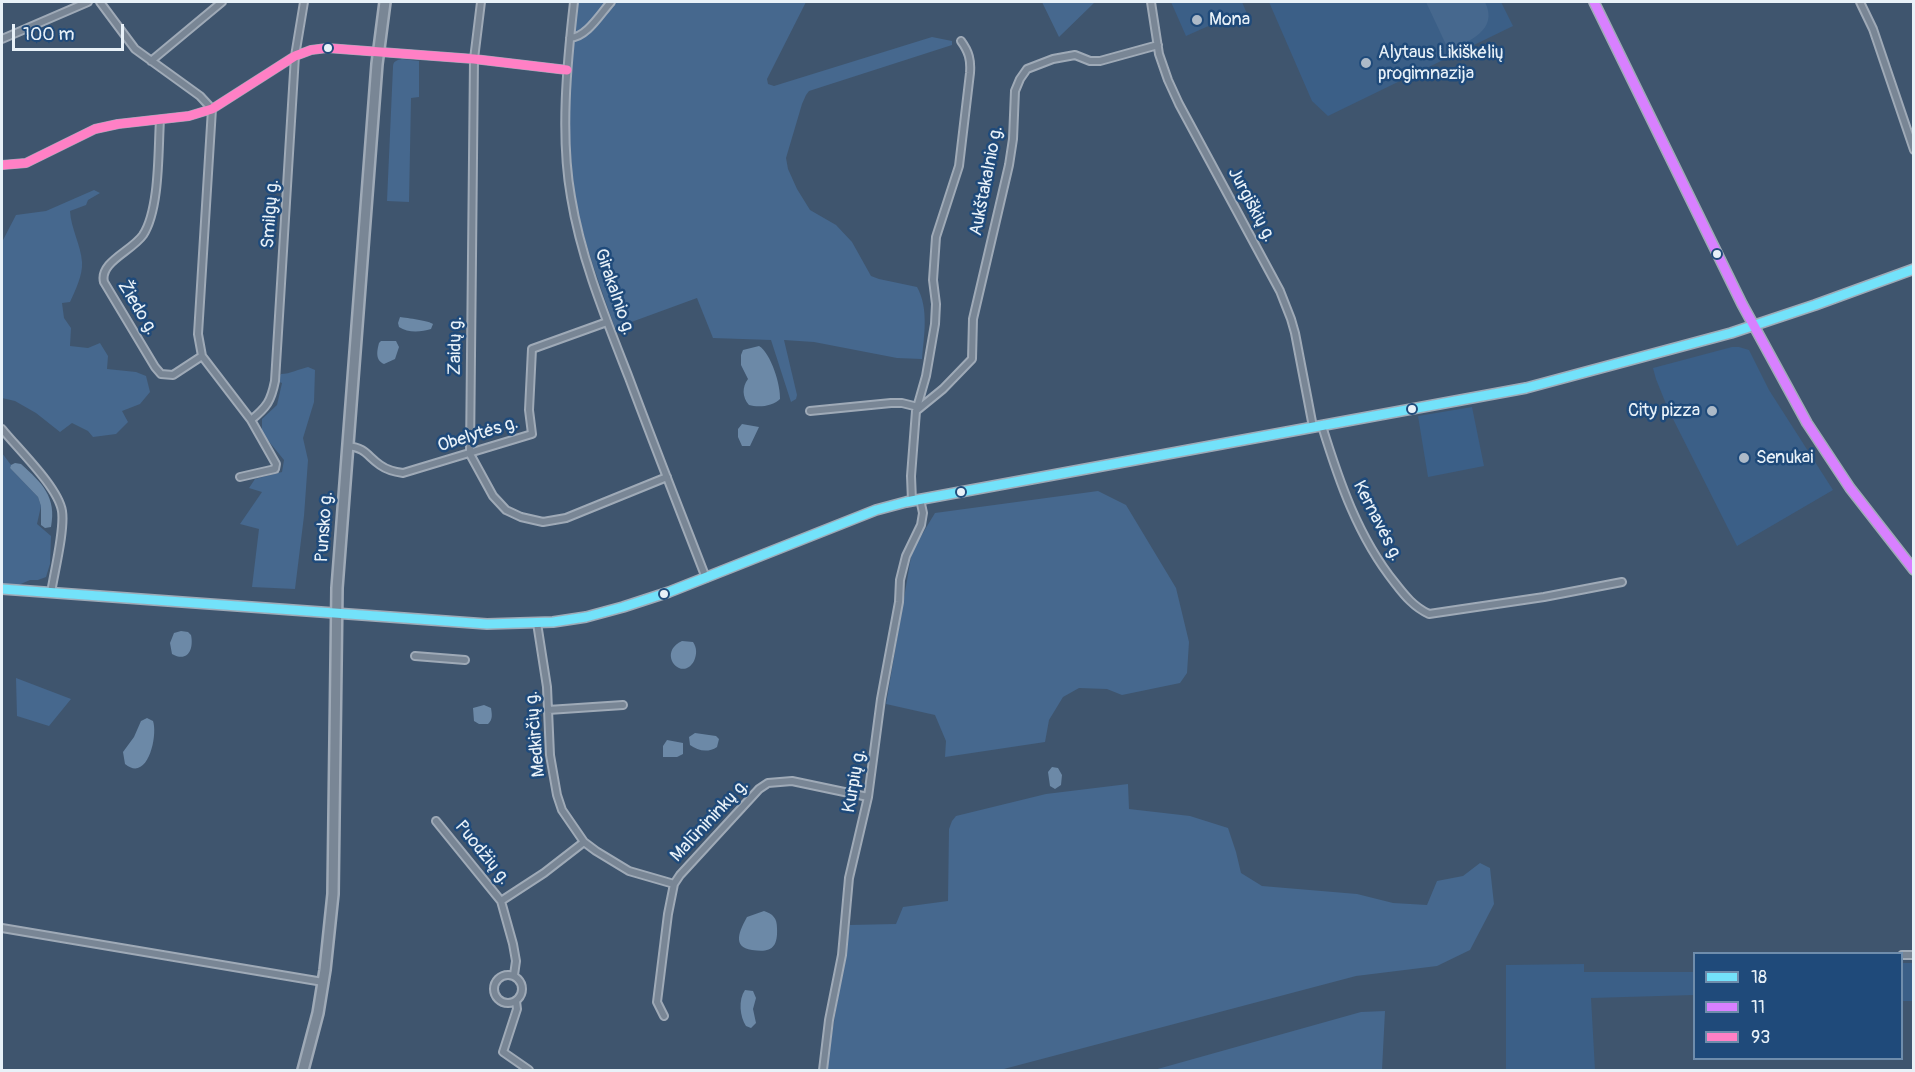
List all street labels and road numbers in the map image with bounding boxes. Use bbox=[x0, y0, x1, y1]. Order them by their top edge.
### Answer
street label: Aukštakalnio g. bbox=[966, 124, 1008, 238]
street label: Jurgiškių g. bbox=[1222, 164, 1280, 246]
street label: Smilgų g. bbox=[258, 179, 284, 249]
street label: Girakalnio g. bbox=[589, 246, 639, 338]
street label: Žiedo g. bbox=[112, 277, 162, 339]
street label: Zaidų g. bbox=[445, 316, 467, 376]
street label: Obelytės g. bbox=[435, 413, 521, 457]
street label: Kernavės g. bbox=[1348, 477, 1406, 565]
street label: Punsko g. bbox=[312, 491, 338, 563]
street label: Medkirčių g. bbox=[521, 690, 551, 778]
street label: Kurpių g. bbox=[839, 747, 871, 815]
street label: Malūnininkų g. bbox=[666, 775, 754, 867]
street label: Puodžių g. bbox=[450, 817, 514, 889]

